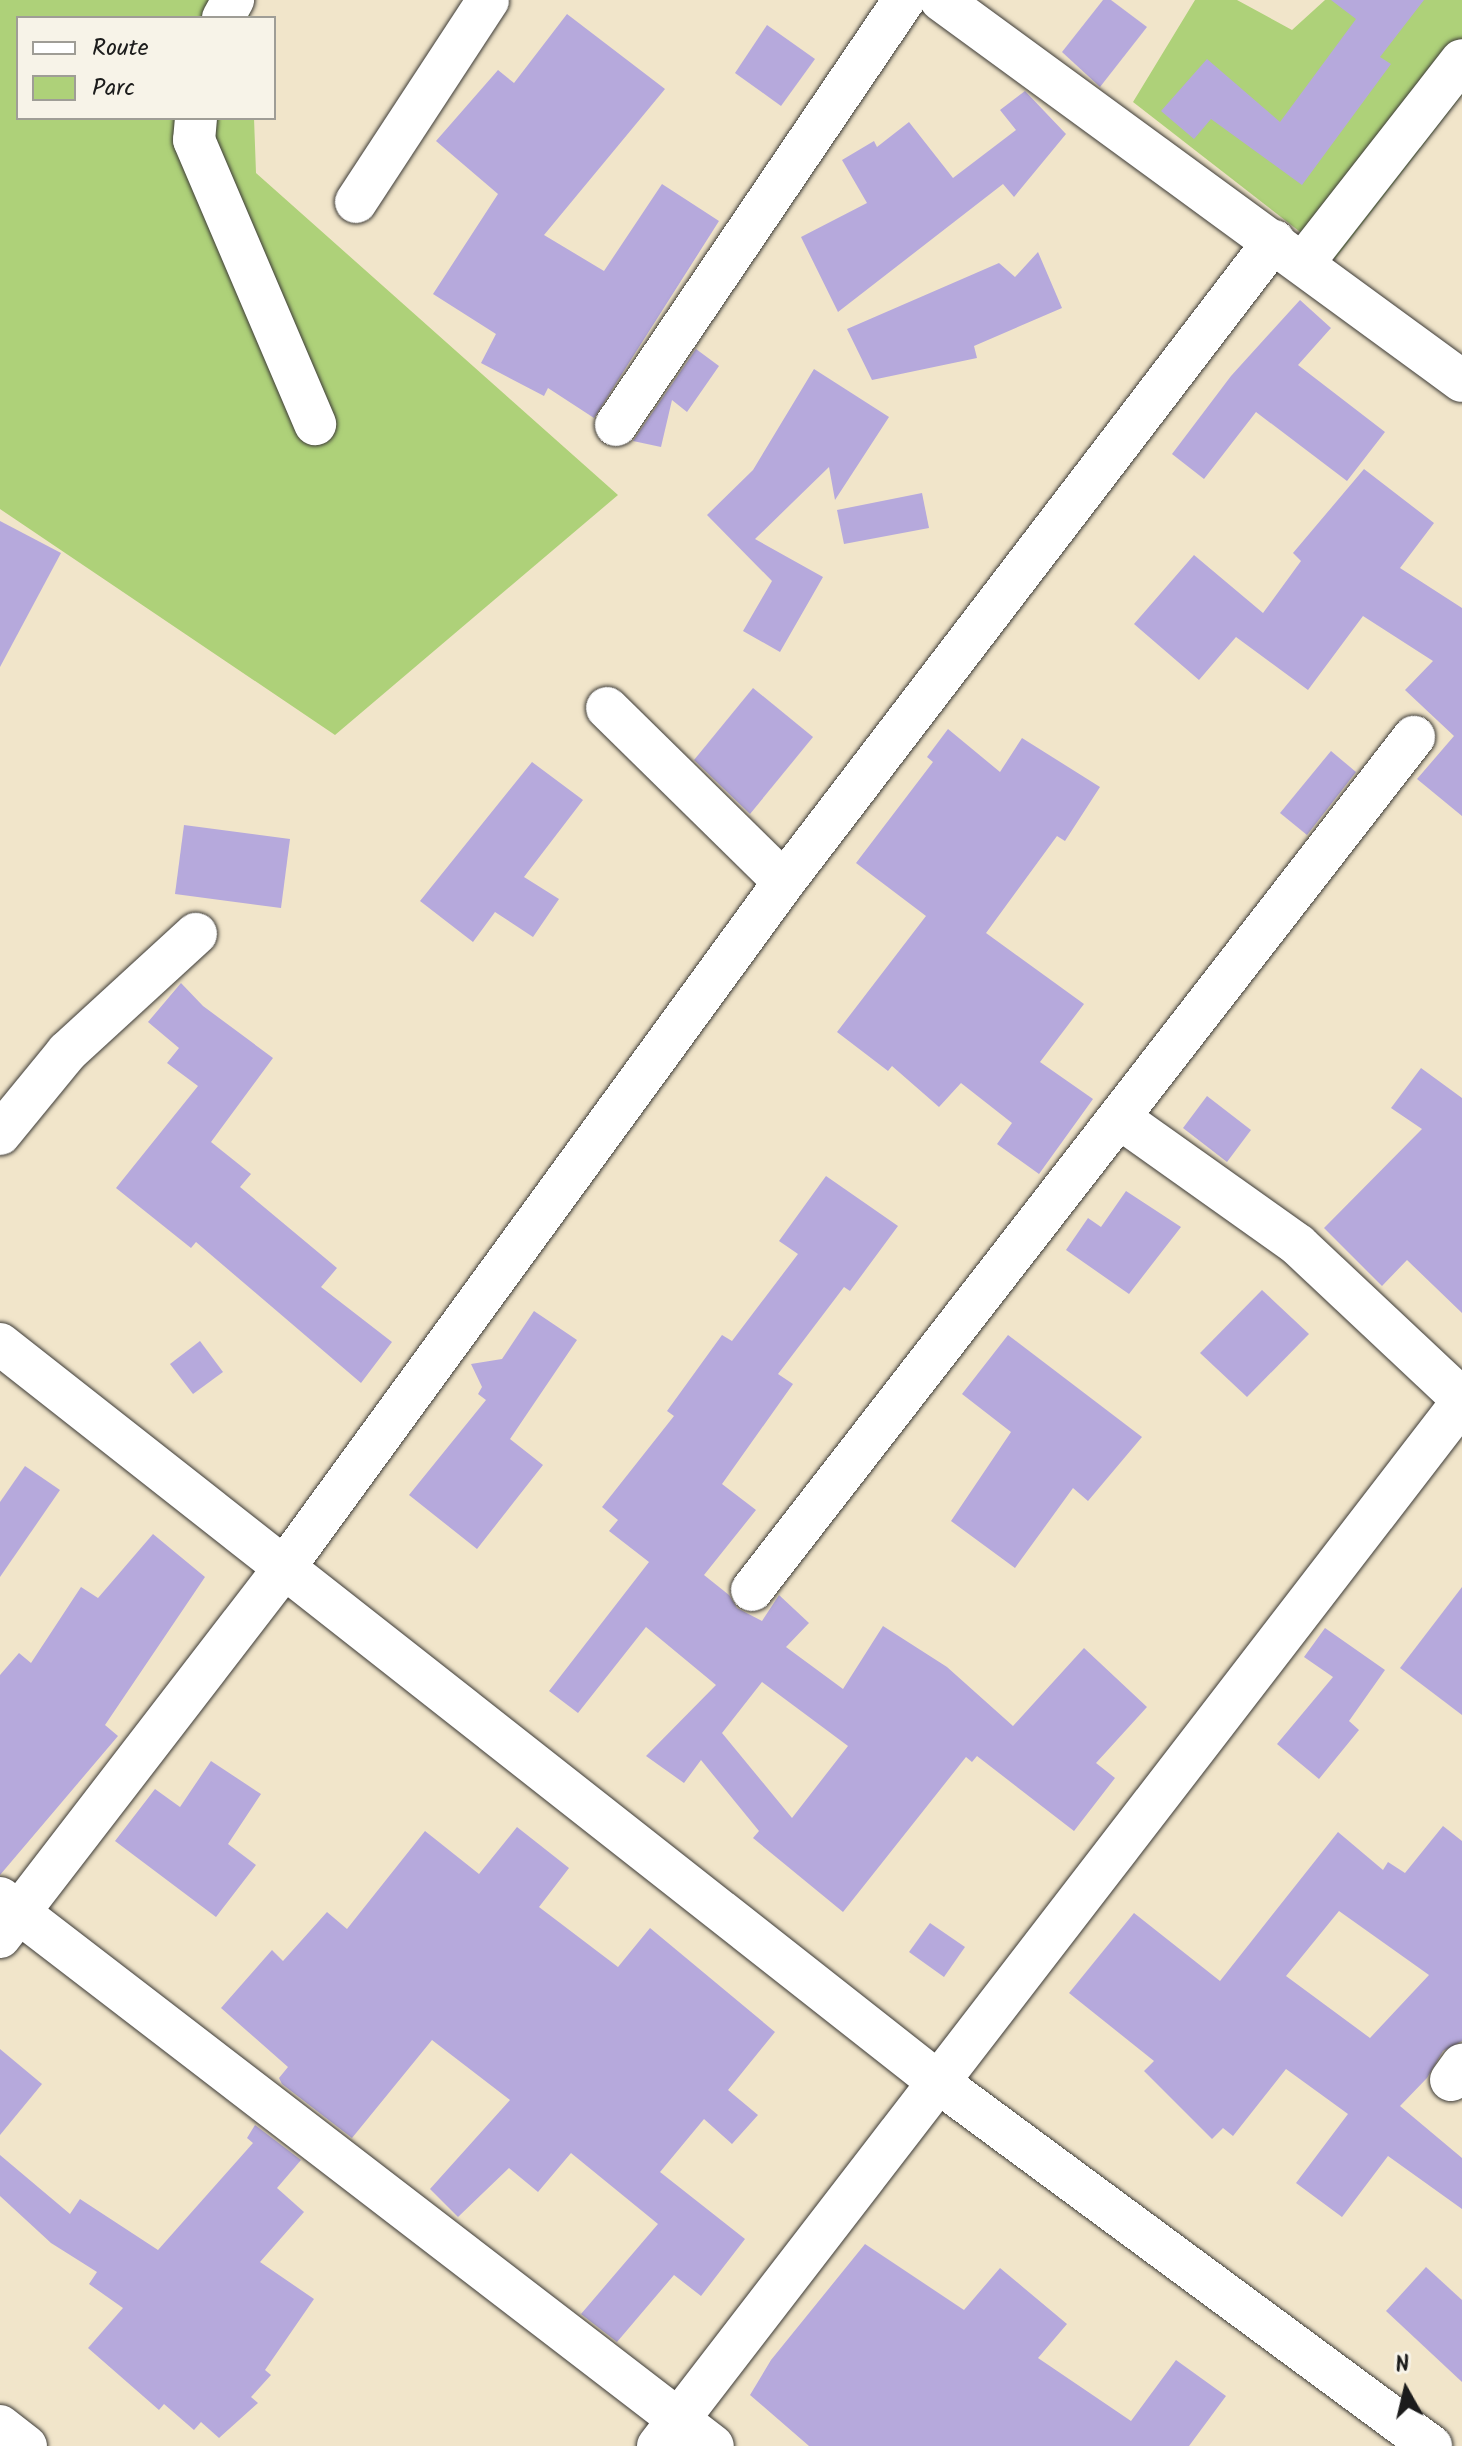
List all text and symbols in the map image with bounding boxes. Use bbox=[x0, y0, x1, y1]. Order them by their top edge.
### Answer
legend bbox=[16, 16, 276, 120]
text: Route bbox=[92, 29, 149, 68]
text: Parc bbox=[92, 69, 135, 108]
text: N bbox=[1393, 2347, 1412, 2384]
north arrow bbox=[1366, 2350, 1446, 2430]

